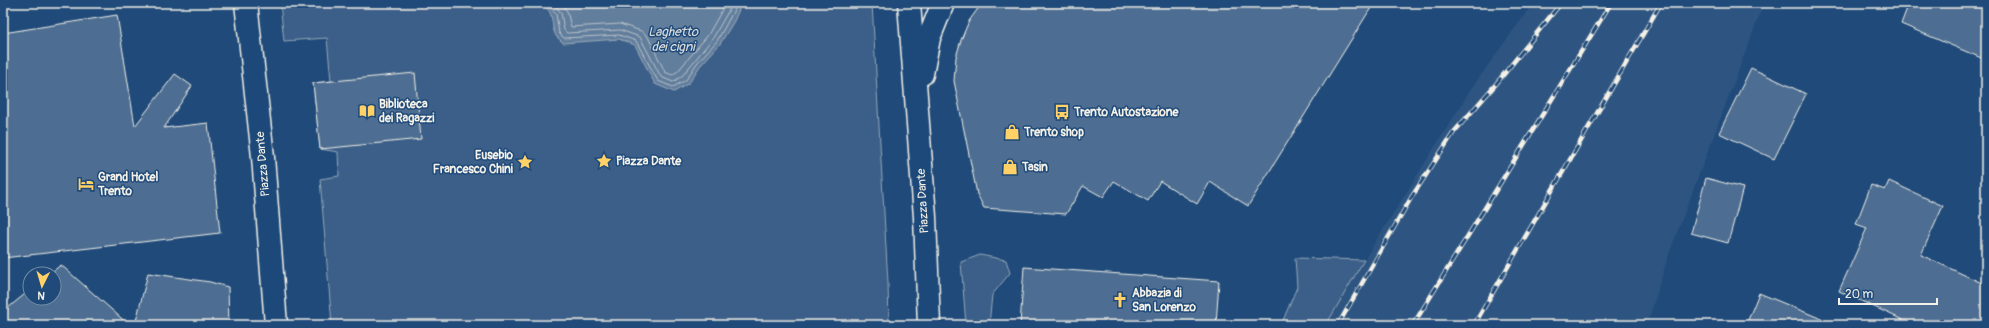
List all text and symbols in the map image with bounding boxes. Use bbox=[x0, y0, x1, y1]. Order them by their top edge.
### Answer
water label: Laghetto dei cigni bbox=[648, 24, 699, 55]
place label: Biblioteca dei Ragazzi bbox=[379, 97, 434, 126]
library icon: Biblioteca dei Ragazzi bbox=[358, 102, 376, 120]
bus stop icon: Trento Autostazione bbox=[1053, 103, 1071, 121]
place label: Trento Autostazione bbox=[1073, 105, 1179, 120]
shop icon: Trento shop bbox=[1003, 123, 1021, 141]
place label: Trento shop bbox=[1023, 125, 1084, 140]
street label: Piazza Dante bbox=[253, 131, 273, 197]
place label: Eusebio Francesco Chini bbox=[433, 148, 514, 177]
place icon: Piazza Dante bbox=[595, 152, 613, 170]
place icon: Eusebio Francesco Chini bbox=[516, 153, 534, 171]
place label: Piazza Dante bbox=[616, 154, 682, 169]
shop icon: Tasin bbox=[1001, 158, 1019, 176]
place label: Tasin bbox=[1021, 160, 1048, 175]
street label: Piazza Dante bbox=[914, 168, 932, 234]
place label: Grand Hotel Trento bbox=[97, 170, 159, 199]
hotel icon: Grand Hotel Trento bbox=[77, 175, 95, 193]
north arrow bbox=[22, 266, 62, 306]
scale bar bbox=[1839, 280, 1937, 306]
place label: Abbazia di San Lorenzo bbox=[1132, 286, 1197, 315]
text: 20 m bbox=[1845, 287, 1874, 302]
text: N bbox=[36, 289, 45, 302]
church icon: Abbazia di San Lorenzo bbox=[1111, 291, 1129, 309]

